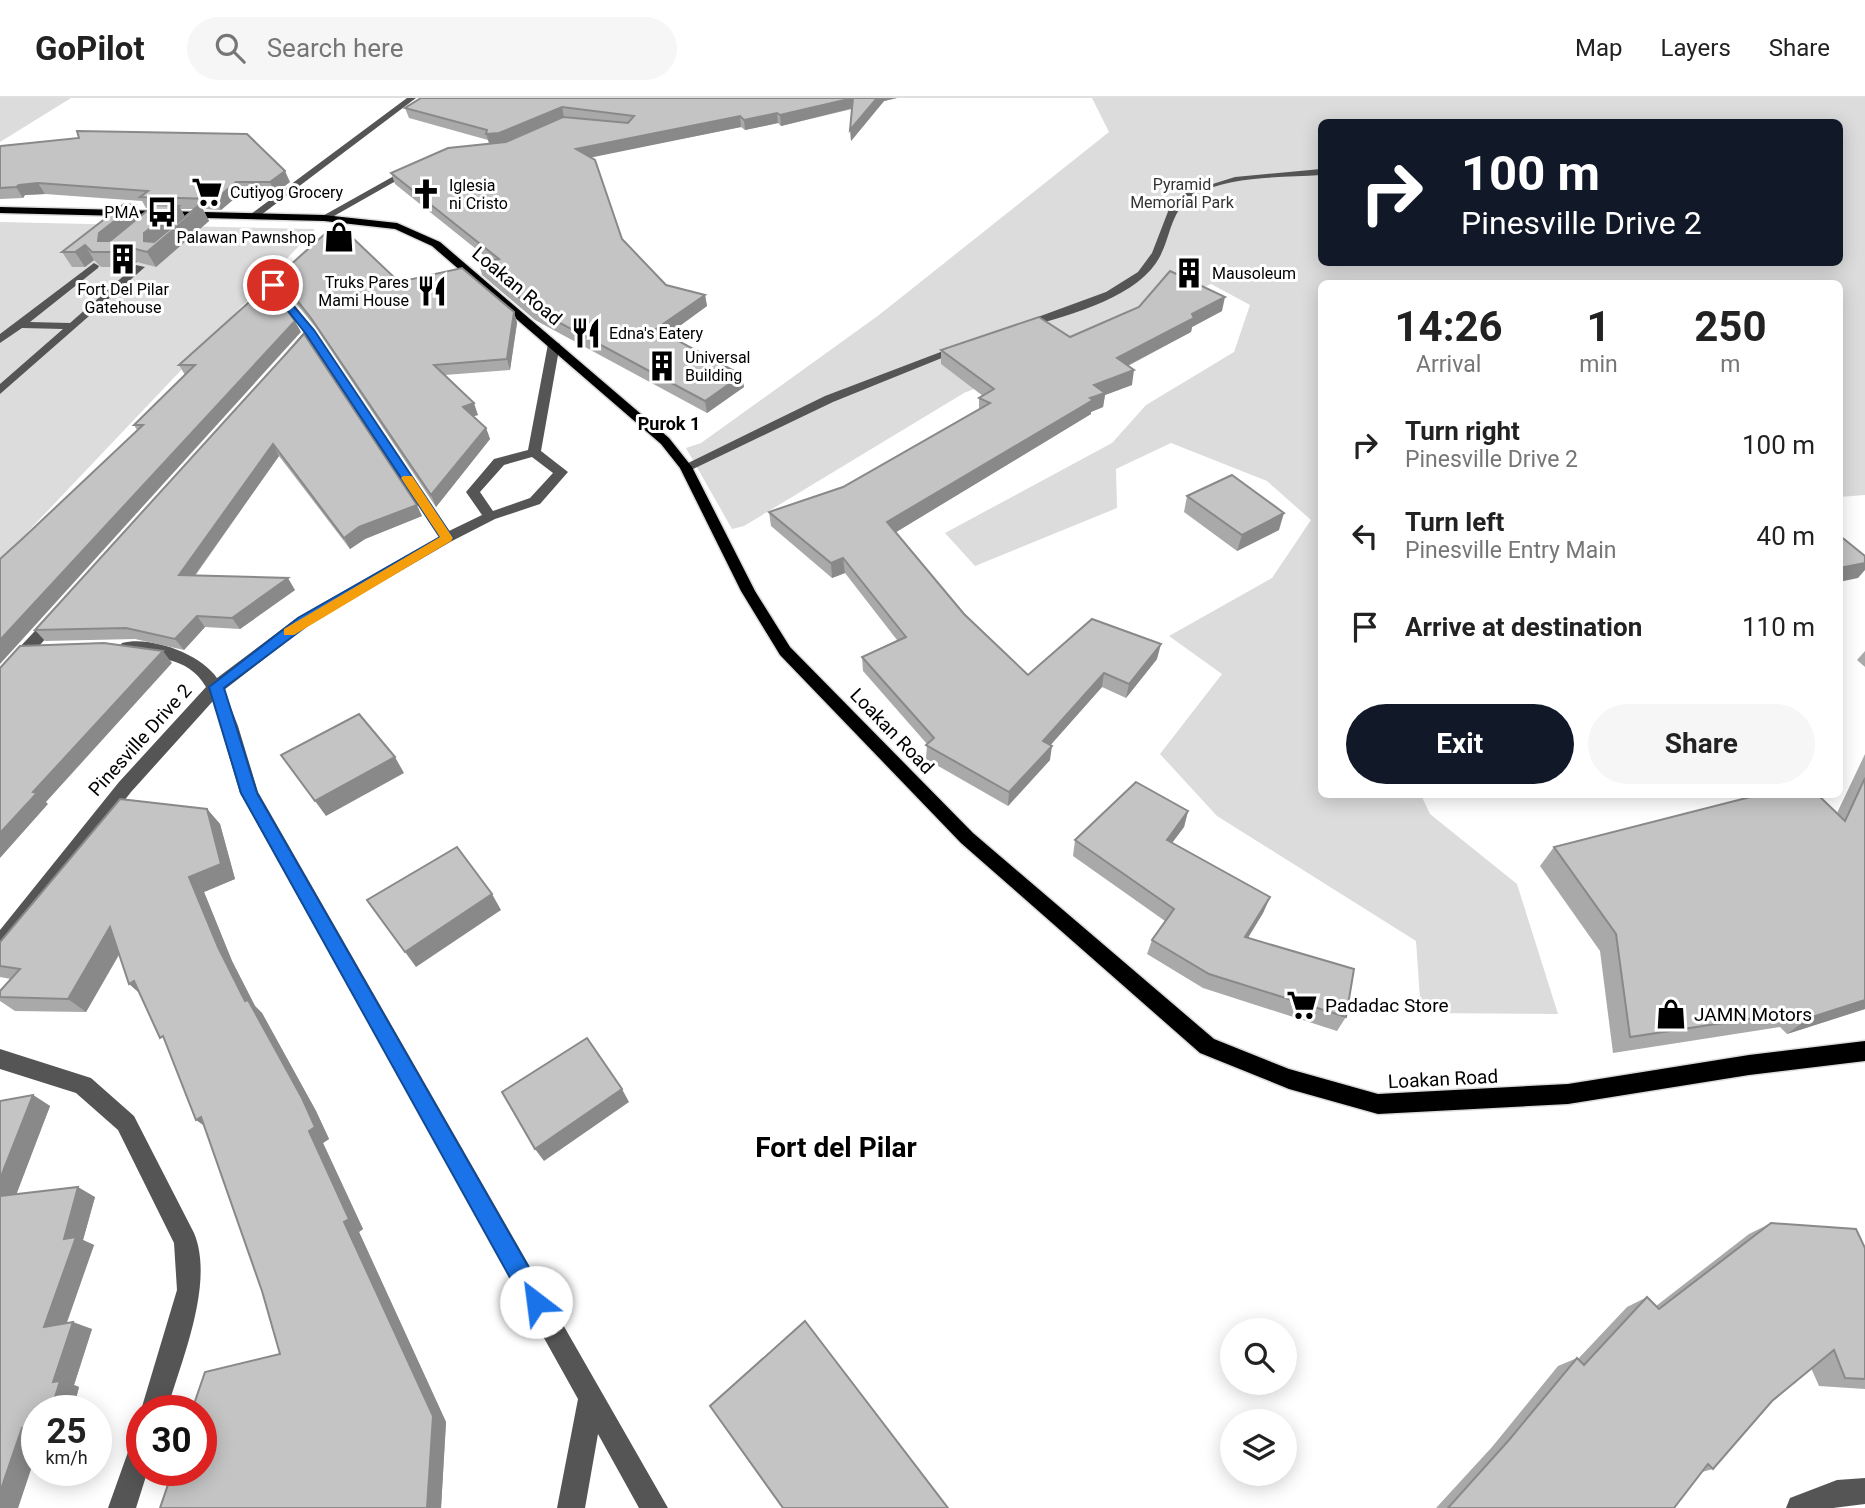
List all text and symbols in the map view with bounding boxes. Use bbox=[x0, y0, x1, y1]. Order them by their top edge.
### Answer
search box bbox=[187, 17, 677, 80]
text: GoPilot bbox=[35, 29, 145, 68]
icon: search bbox=[211, 29, 249, 67]
text: Search here bbox=[267, 33, 403, 63]
text: Map bbox=[1575, 34, 1623, 62]
text: Layers bbox=[1661, 34, 1731, 62]
text: Share bbox=[1769, 34, 1830, 62]
text: 100 m bbox=[1461, 145, 1600, 202]
icon: right bbox=[1346, 147, 1437, 238]
supermarket icon: Cutiyog Grocery bbox=[190, 175, 224, 209]
park label: Pyramid Memorial Park bbox=[1130, 175, 1235, 212]
place label: Iglesia ni Cristo bbox=[449, 176, 508, 213]
church icon: Iglesia ni Cristo bbox=[409, 177, 443, 211]
place label: Cutiyog Grocery bbox=[230, 183, 344, 202]
bus stop icon: PMA bbox=[145, 195, 179, 229]
place label: PMA bbox=[104, 203, 140, 222]
text: Pinesville Drive 2 bbox=[1461, 204, 1702, 242]
shop icon: Palawan Pawnshop bbox=[322, 220, 356, 254]
place label: Palawan Pawnshop bbox=[176, 228, 316, 247]
building icon: Fort Del Pilar Gatehouse bbox=[106, 242, 140, 276]
street label: Loakan Road bbox=[467, 242, 567, 330]
pin bbox=[243, 255, 303, 315]
building icon: Mausoleum bbox=[1172, 256, 1206, 290]
place label: Mausoleum bbox=[1212, 264, 1296, 283]
icon: arrive bbox=[254, 266, 292, 304]
place label: Truks Pares Mami House bbox=[318, 273, 409, 310]
restaurant icon: Truks Pares Mami House bbox=[415, 274, 449, 308]
place label: Fort Del Pilar Gatehouse bbox=[77, 280, 169, 317]
text: 14:26 bbox=[1395, 302, 1503, 351]
text: 1 bbox=[1586, 302, 1611, 351]
text: 250 bbox=[1694, 302, 1767, 351]
restaurant icon: Edna's Eatery bbox=[569, 316, 603, 350]
place label: Edna's Eatery bbox=[609, 324, 703, 343]
place label: Universal Building bbox=[685, 348, 751, 385]
building icon: Universal Building bbox=[645, 349, 679, 383]
text: Arrival bbox=[1416, 351, 1481, 378]
text: min bbox=[1579, 351, 1618, 378]
text: m bbox=[1720, 351, 1740, 378]
district label: Purok 1 bbox=[638, 413, 700, 434]
text: Turn right bbox=[1405, 416, 1520, 446]
icon: right bbox=[1346, 426, 1384, 464]
text: 100 m bbox=[1742, 430, 1815, 460]
text: Pinesville Drive 2 bbox=[1405, 446, 1578, 473]
text: Turn left bbox=[1405, 507, 1504, 537]
icon: left bbox=[1346, 517, 1384, 555]
text: 40 m bbox=[1757, 521, 1815, 551]
text: Pinesville Entry Main bbox=[1405, 537, 1616, 564]
icon: arrive bbox=[1346, 608, 1384, 646]
text: Arrive at destination bbox=[1405, 612, 1642, 642]
text: 110 m bbox=[1742, 612, 1815, 642]
street label: Pinesville Drive 2 bbox=[84, 679, 196, 801]
street label: Loakan Road bbox=[845, 683, 939, 779]
button: Exit bbox=[1346, 704, 1574, 784]
button: Share bbox=[1588, 704, 1815, 784]
supermarket icon: Padadac Store bbox=[1285, 988, 1319, 1022]
place label: Padadac Store bbox=[1325, 994, 1448, 1017]
shop icon: JAMN Motors bbox=[1654, 997, 1688, 1031]
place label: JAMN Motors bbox=[1694, 1003, 1812, 1026]
street label: Loakan Road bbox=[1387, 1065, 1499, 1093]
district label: Fort del Pilar bbox=[755, 1131, 917, 1164]
position arrow bbox=[499, 1265, 573, 1339]
map controls bbox=[1220, 1318, 1297, 1486]
button: search bbox=[1220, 1318, 1297, 1395]
speed limit sign: 30 bbox=[126, 1395, 217, 1486]
button: layers bbox=[1220, 1409, 1297, 1486]
text: 25 bbox=[46, 1411, 87, 1452]
text: km/h bbox=[45, 1447, 88, 1468]

